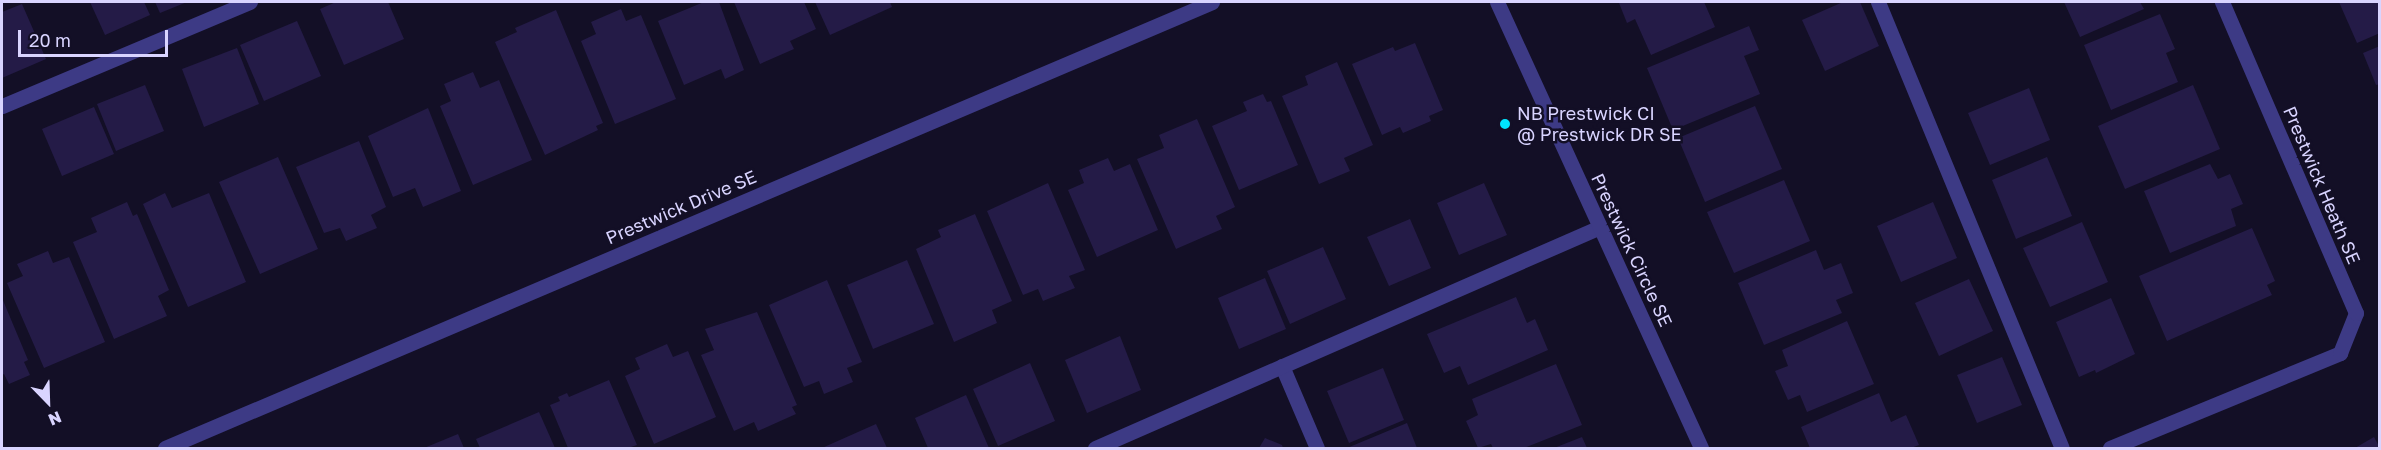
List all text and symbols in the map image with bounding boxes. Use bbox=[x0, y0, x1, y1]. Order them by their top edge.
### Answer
scale bar bbox=[21, 18, 171, 56]
text: 20 m bbox=[29, 29, 71, 51]
place label: NB Prestwick CI @ Prestwick DR SE bbox=[1517, 103, 1682, 146]
street label: Prestwick Heath SE bbox=[2279, 103, 2365, 267]
marker: NB Prestwick CI @ Prestwick DR SE bbox=[1498, 117, 1512, 131]
street label: Prestwick Drive SE bbox=[602, 166, 760, 248]
street label: Prestwick Circle SE bbox=[1587, 170, 1677, 330]
north arrow bbox=[18, 372, 78, 432]
text: N bbox=[46, 407, 65, 430]

